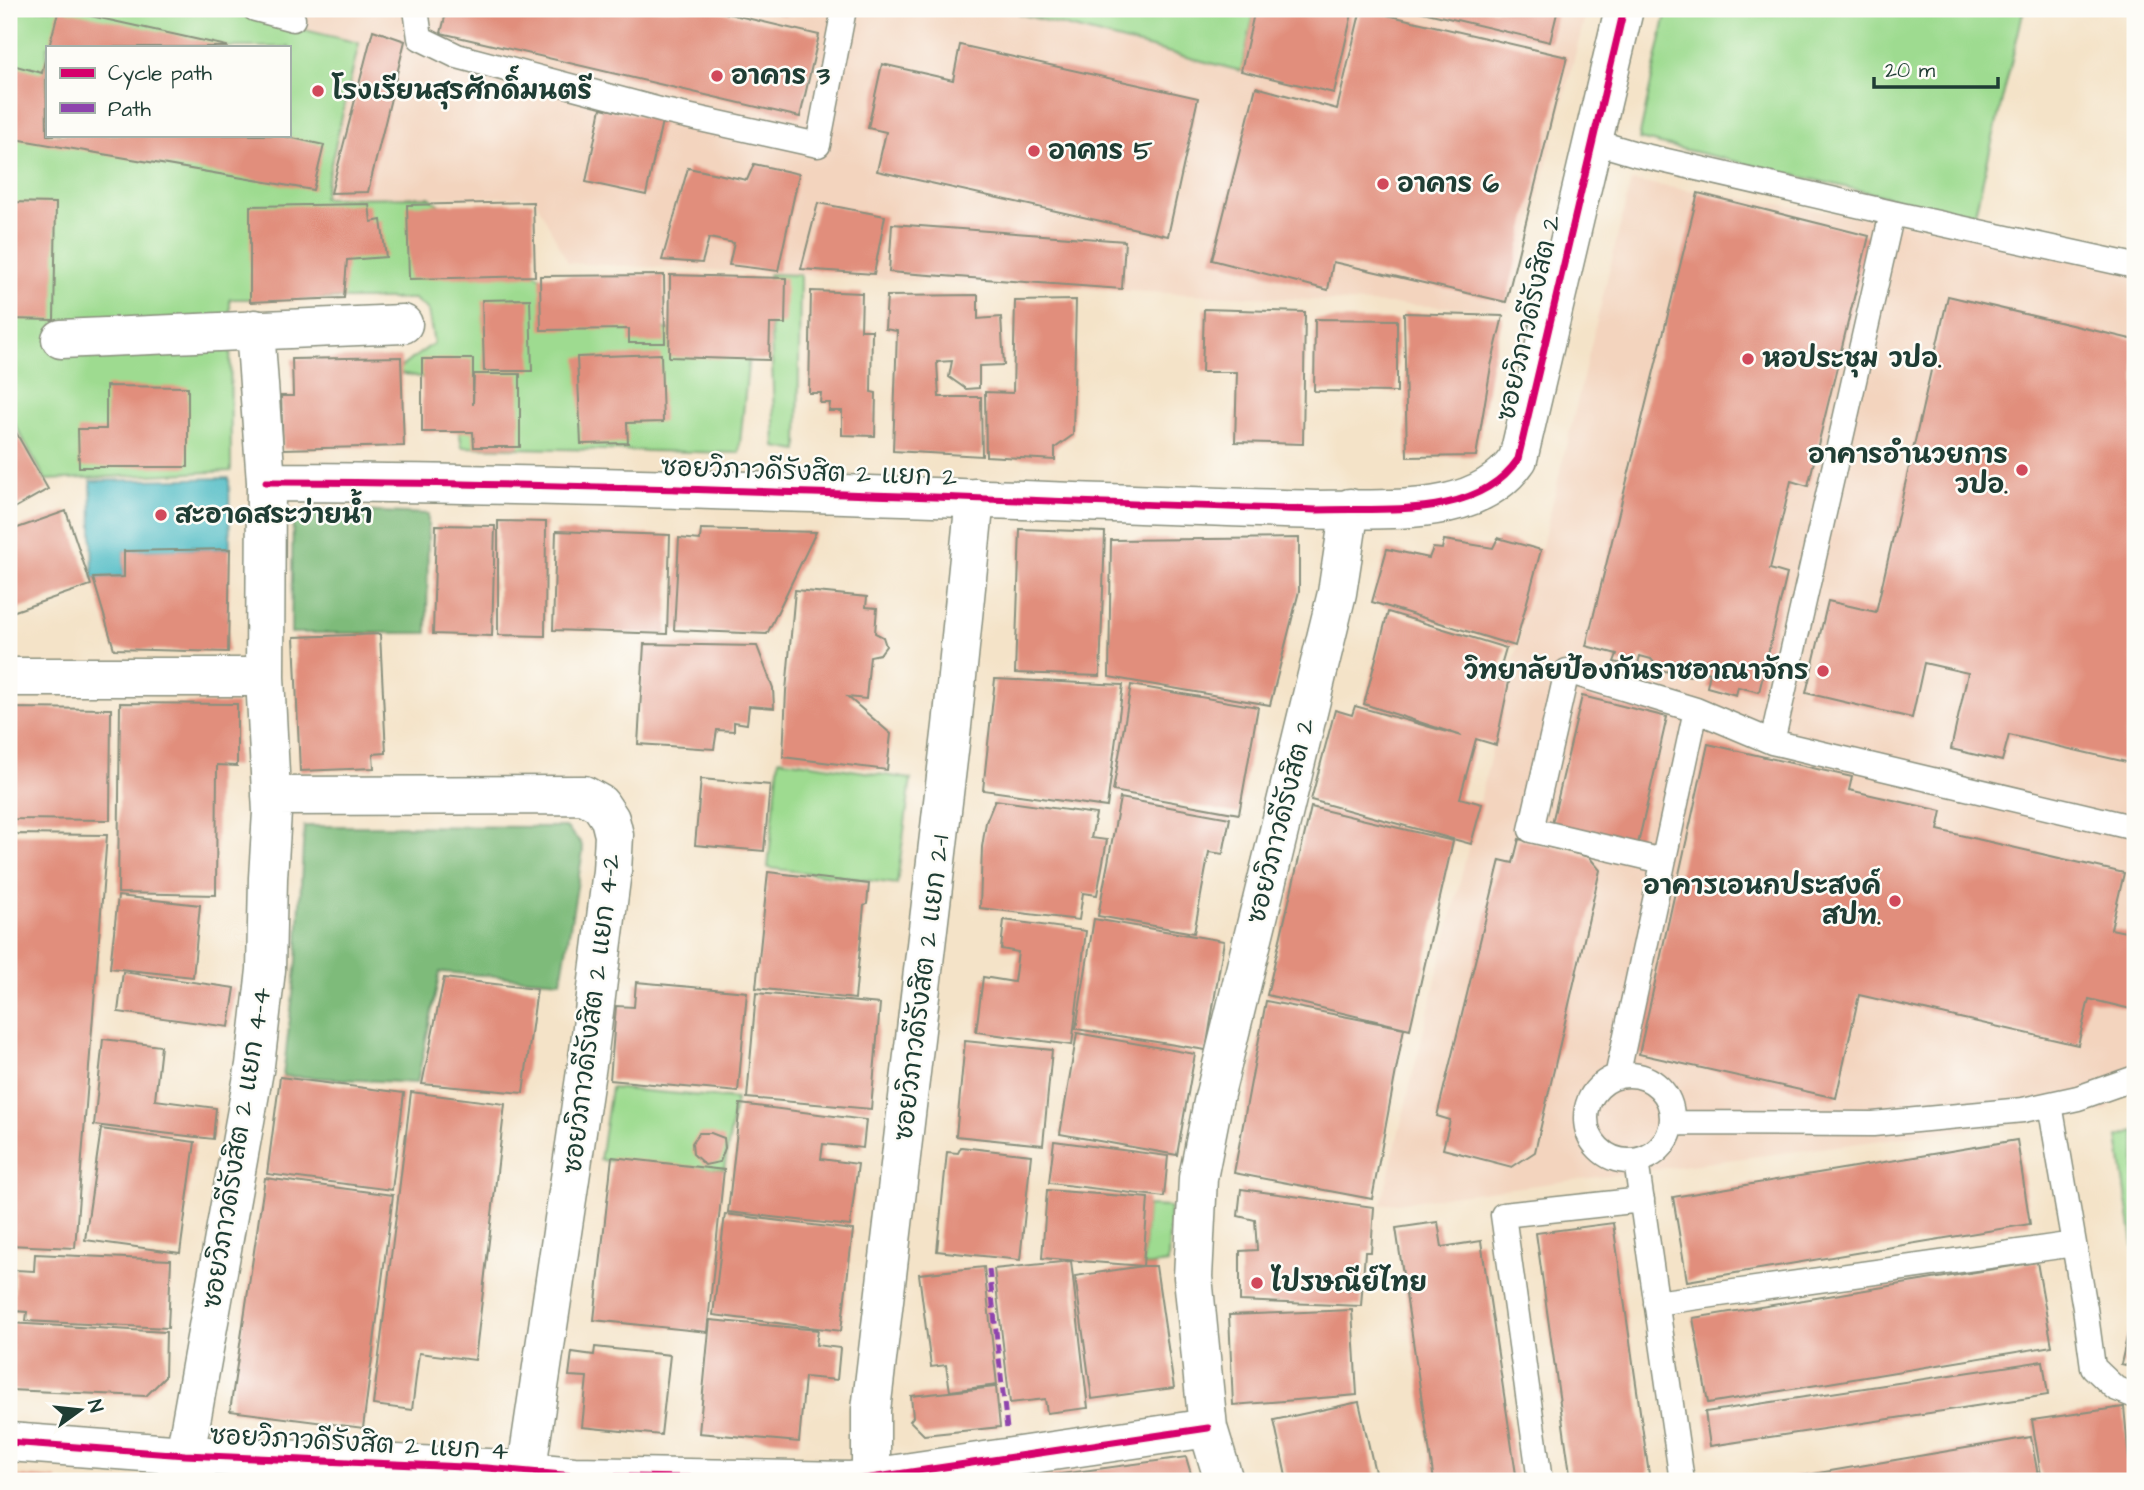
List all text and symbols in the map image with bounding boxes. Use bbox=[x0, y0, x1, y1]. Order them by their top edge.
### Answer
legend bbox=[46, 46, 290, 136]
scale bar bbox=[1874, 46, 1999, 90]
text: 20 m bbox=[1885, 56, 1936, 85]
place label: อาคาร 3 bbox=[731, 58, 831, 94]
text: Cycle path bbox=[108, 59, 213, 90]
place label: โรงเรียนสุรศักดิ์มนตรี bbox=[331, 65, 592, 110]
marker: อาคาร 3 bbox=[709, 68, 725, 84]
marker: โรงเรียนสุรศักดิ์มนตรี bbox=[310, 83, 326, 99]
text: Path bbox=[108, 95, 152, 124]
place label: อาคาร 5 bbox=[1048, 133, 1153, 169]
marker: อาคาร 5 bbox=[1026, 143, 1042, 159]
place label: อาคาร 6 bbox=[1397, 166, 1500, 202]
marker: อาคาร 6 bbox=[1375, 176, 1391, 192]
street label: ซอยวิภาวดีรังสิต 2 bbox=[1488, 211, 1570, 425]
place label: หอประชุม วปอ. bbox=[1762, 341, 1942, 378]
marker: หอประชุม วปอ. bbox=[1740, 351, 1756, 367]
place label: อาคารอำนวยการ วปอ. bbox=[1808, 437, 2008, 503]
street label: ซอยวิภาวดีรังสิต 2 แยก 2 bbox=[660, 449, 958, 495]
marker: อาคารอำนวยการ วปอ. bbox=[2014, 462, 2030, 478]
place label: สะอาดสระว่ายน้ำ bbox=[175, 488, 373, 533]
marker: สะอาดสระว่ายน้ำ bbox=[153, 507, 169, 523]
place label: วิทยาลัยป้องกันราชอาณาจักร bbox=[1464, 653, 1809, 689]
marker: วิทยาลัยป้องกันราชอาณาจักร bbox=[1815, 663, 1831, 679]
street label: ซอยวิภาวดีรังสิต 2 bbox=[1238, 714, 1324, 927]
street label: ซอยวิภาวดีรังสิต 2 แยก 2-1 bbox=[885, 833, 959, 1143]
street label: ซอยวิภาวดีรังสิต 2 แยก 4-2 bbox=[555, 852, 630, 1176]
place label: อาคารเอนกประสงค์ สปท. bbox=[1643, 868, 1881, 934]
marker: อาคารเอนกประสงค์ สปท. bbox=[1887, 893, 1903, 909]
street label: ซอยวิภาวดีรังสิต 2 แยก 4-4 bbox=[194, 984, 280, 1311]
place label: ไปรษณีย์ไทย bbox=[1270, 1264, 1427, 1301]
marker: ไปรษณีย์ไทย bbox=[1249, 1275, 1265, 1291]
north arrow bbox=[46, 1374, 116, 1444]
text: N bbox=[80, 1397, 110, 1415]
street label: ซอยวิภาวดีรังสิต 2 แยก 4 bbox=[209, 1417, 510, 1469]

